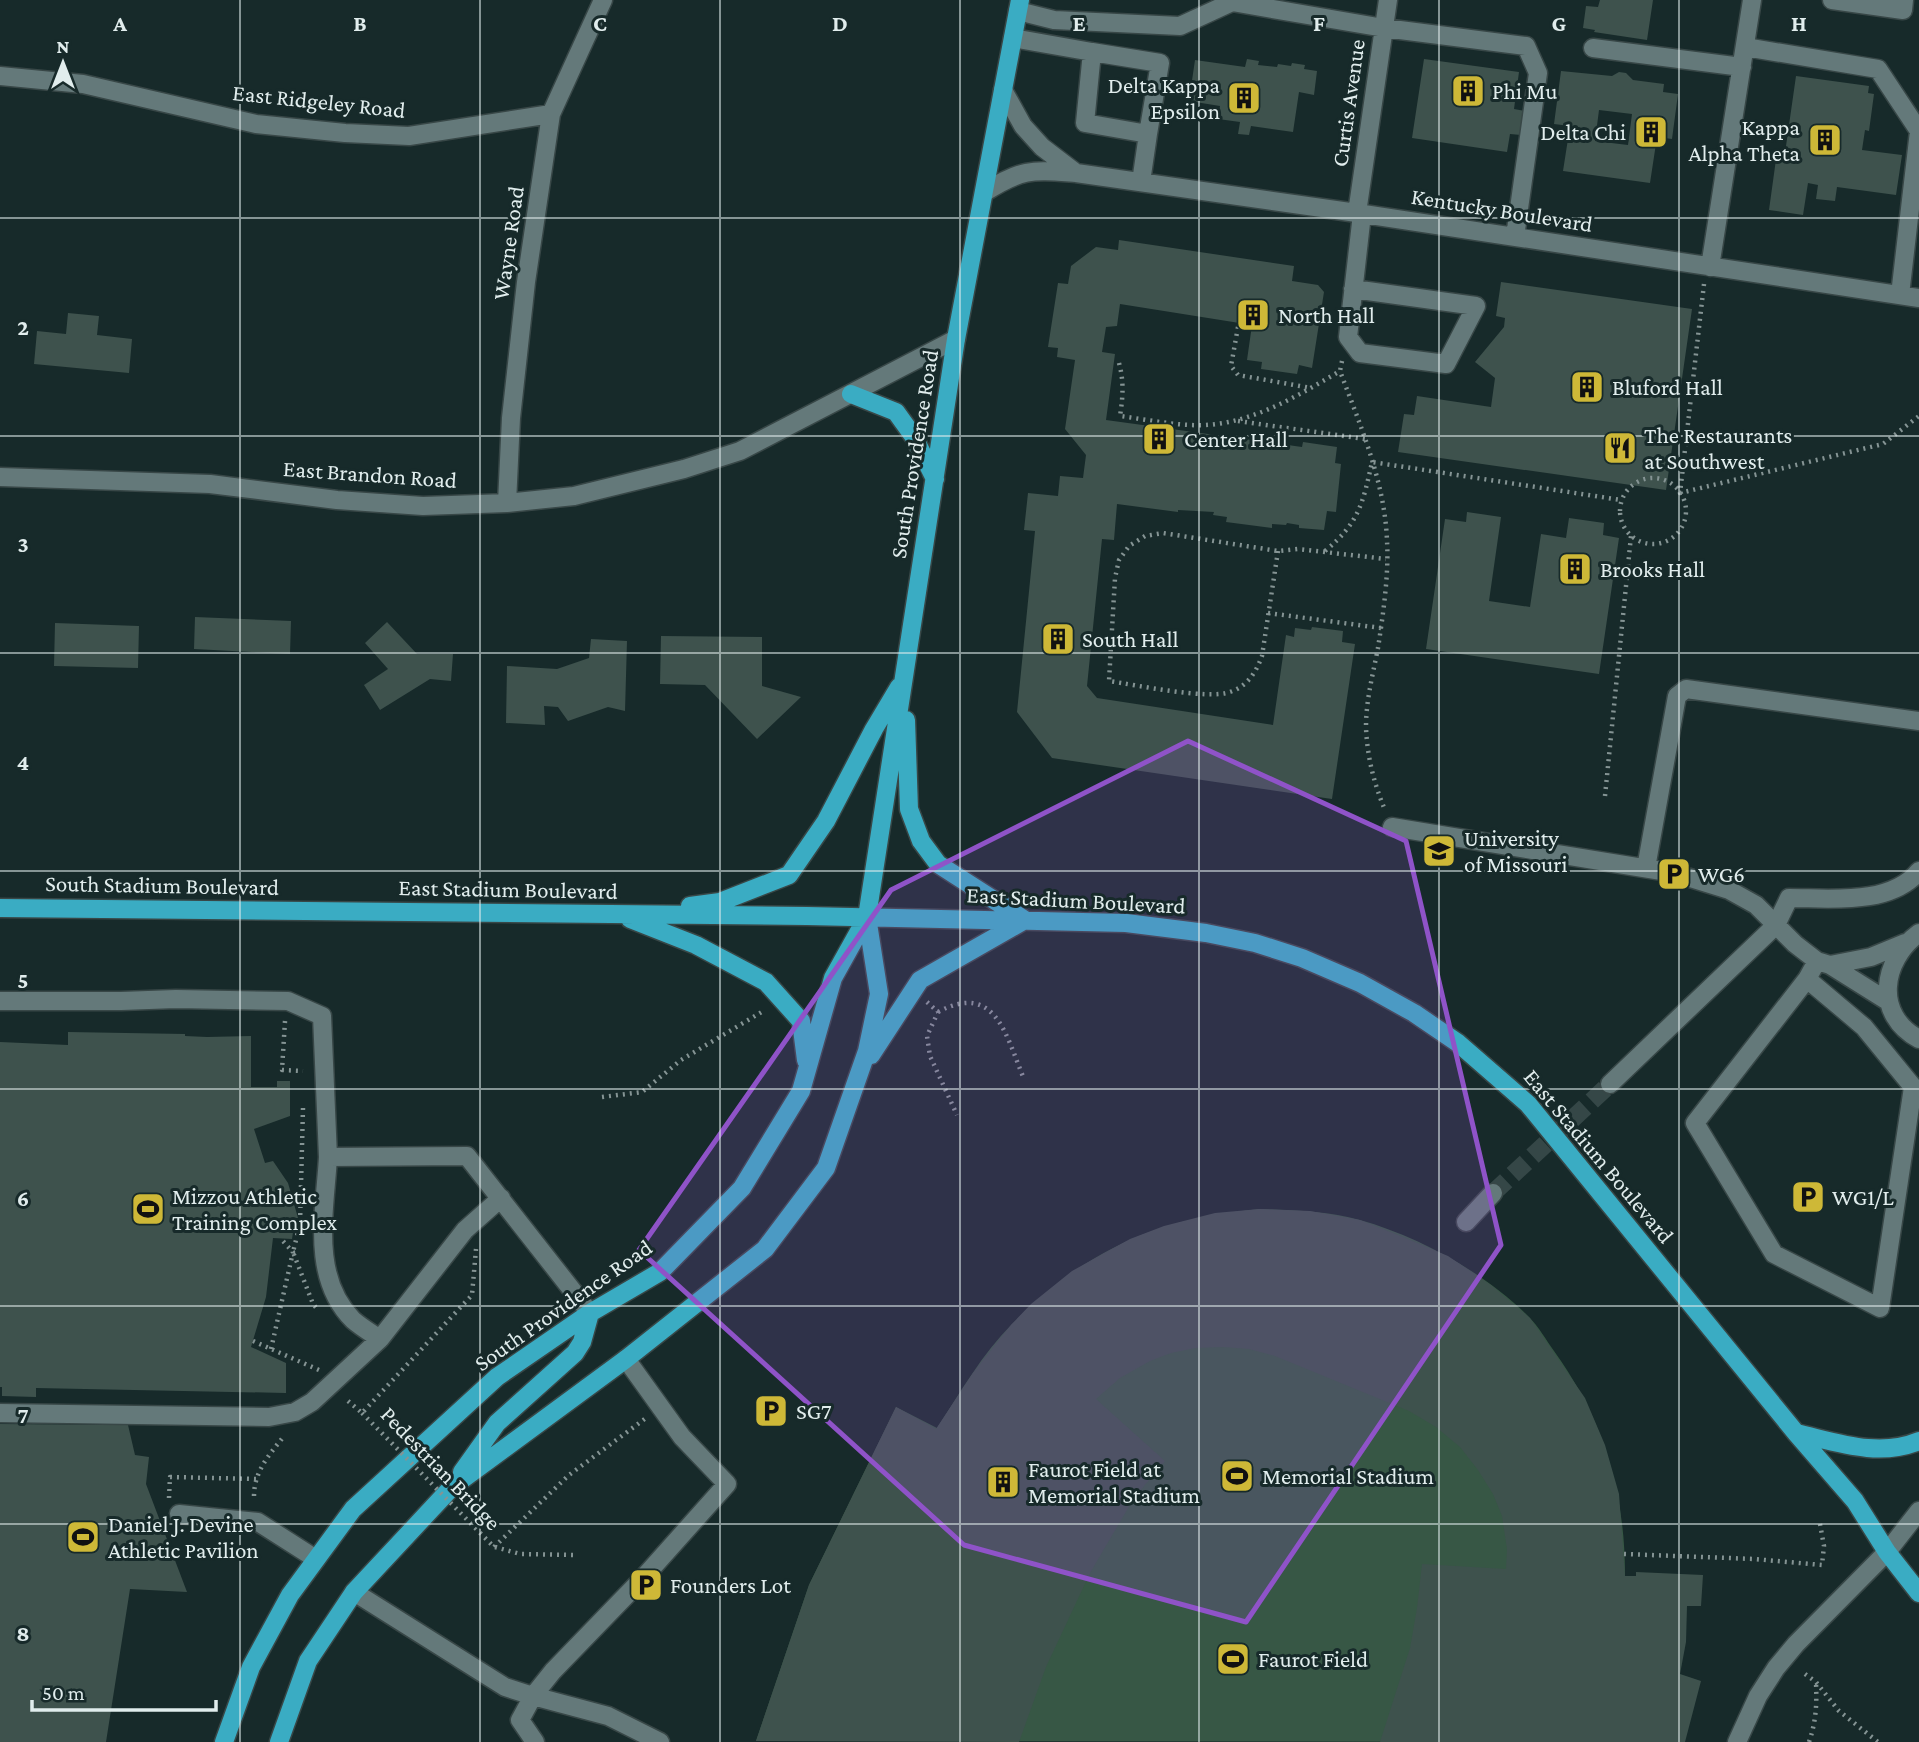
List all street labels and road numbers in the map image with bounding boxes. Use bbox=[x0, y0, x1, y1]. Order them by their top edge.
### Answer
street label: Curtis Avenue bbox=[1326, 38, 1370, 168]
street label: East Ridgeley Road bbox=[231, 79, 407, 123]
street label: Kentucky Boulevard bbox=[1409, 183, 1595, 237]
street label: Wayne Road bbox=[487, 184, 529, 302]
street label: South Providence Road bbox=[885, 348, 943, 560]
street label: East Brandon Road bbox=[282, 455, 458, 493]
street label: South Stadium Boulevard bbox=[45, 870, 279, 900]
street label: East Stadium Boulevard bbox=[398, 874, 618, 904]
street label: East Stadium Boulevard bbox=[966, 881, 1186, 919]
street label: East Stadium Boulevard bbox=[1519, 1064, 1679, 1248]
street label: South Providence Road bbox=[469, 1234, 657, 1376]
street label: Pedestrian Bridge bbox=[376, 1401, 506, 1535]

